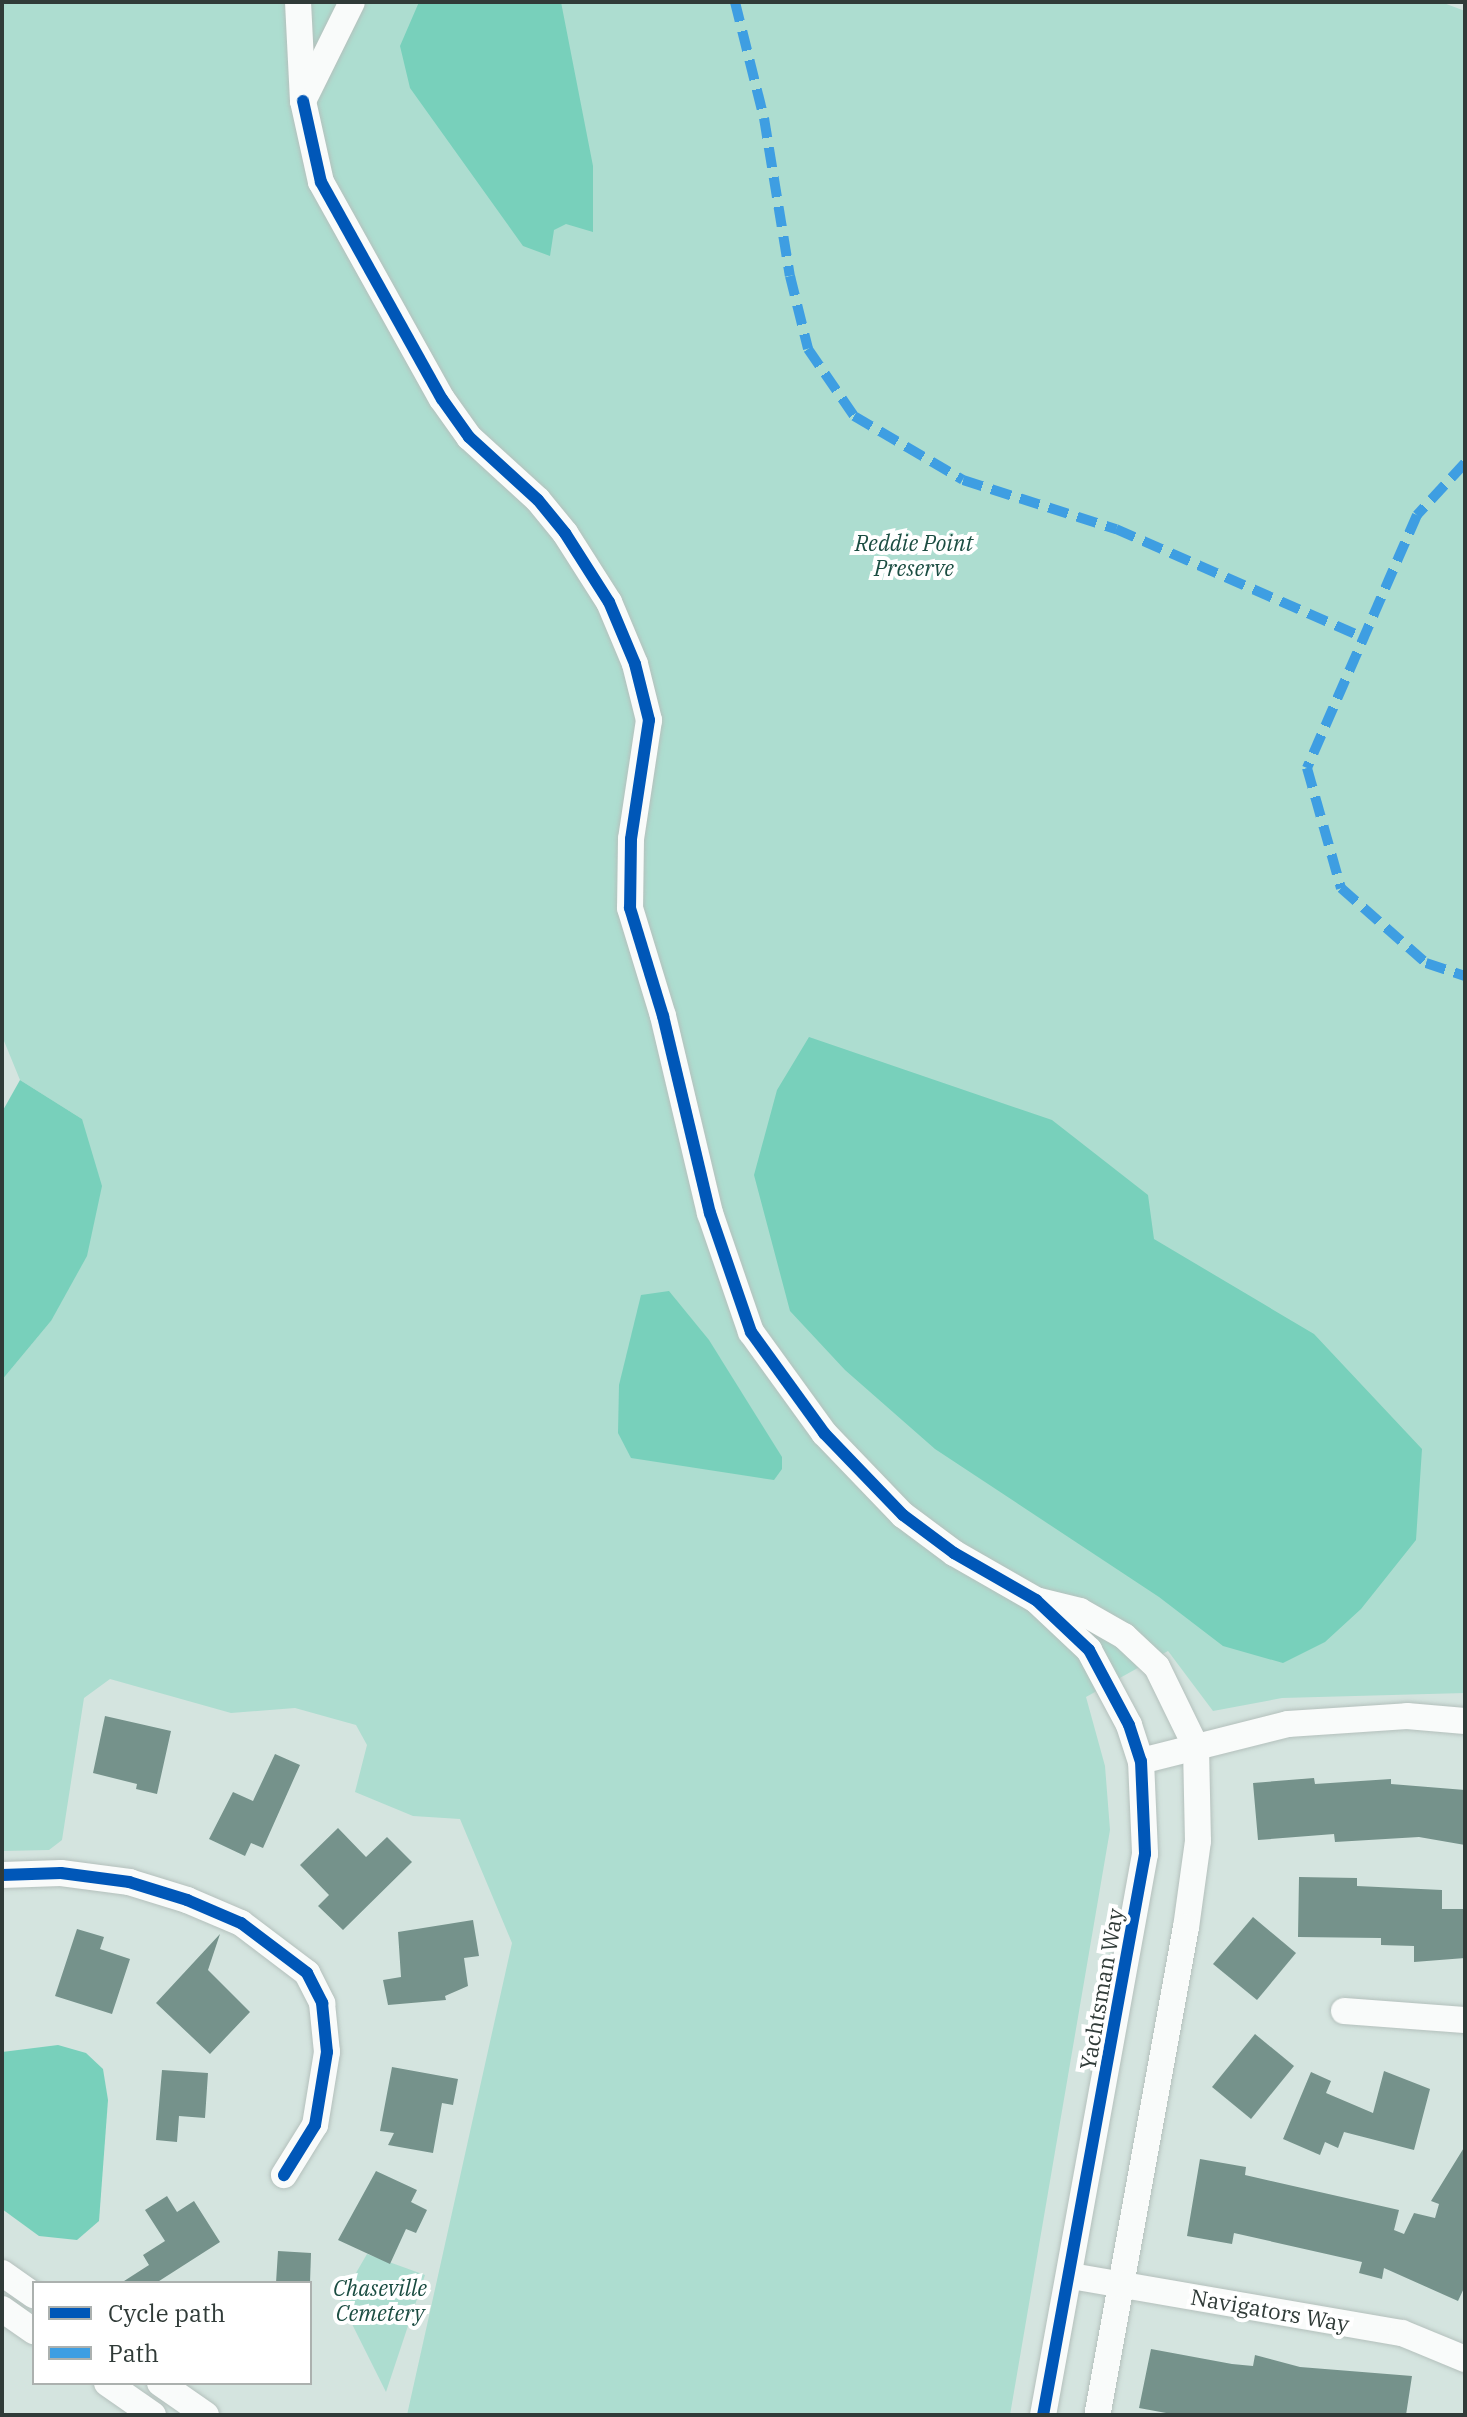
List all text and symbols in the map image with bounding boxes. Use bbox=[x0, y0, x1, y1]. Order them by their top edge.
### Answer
park label: Reddie Point Preserve bbox=[855, 529, 973, 580]
street label: Yachtsman Way bbox=[1074, 1906, 1128, 2072]
park label: Chaseville Cemetery bbox=[333, 2274, 427, 2326]
legend bbox=[32, 2281, 312, 2385]
street label: Navigators Way bbox=[1189, 2283, 1351, 2337]
text: Cycle path bbox=[108, 2297, 225, 2329]
text: Path bbox=[108, 2337, 159, 2369]

